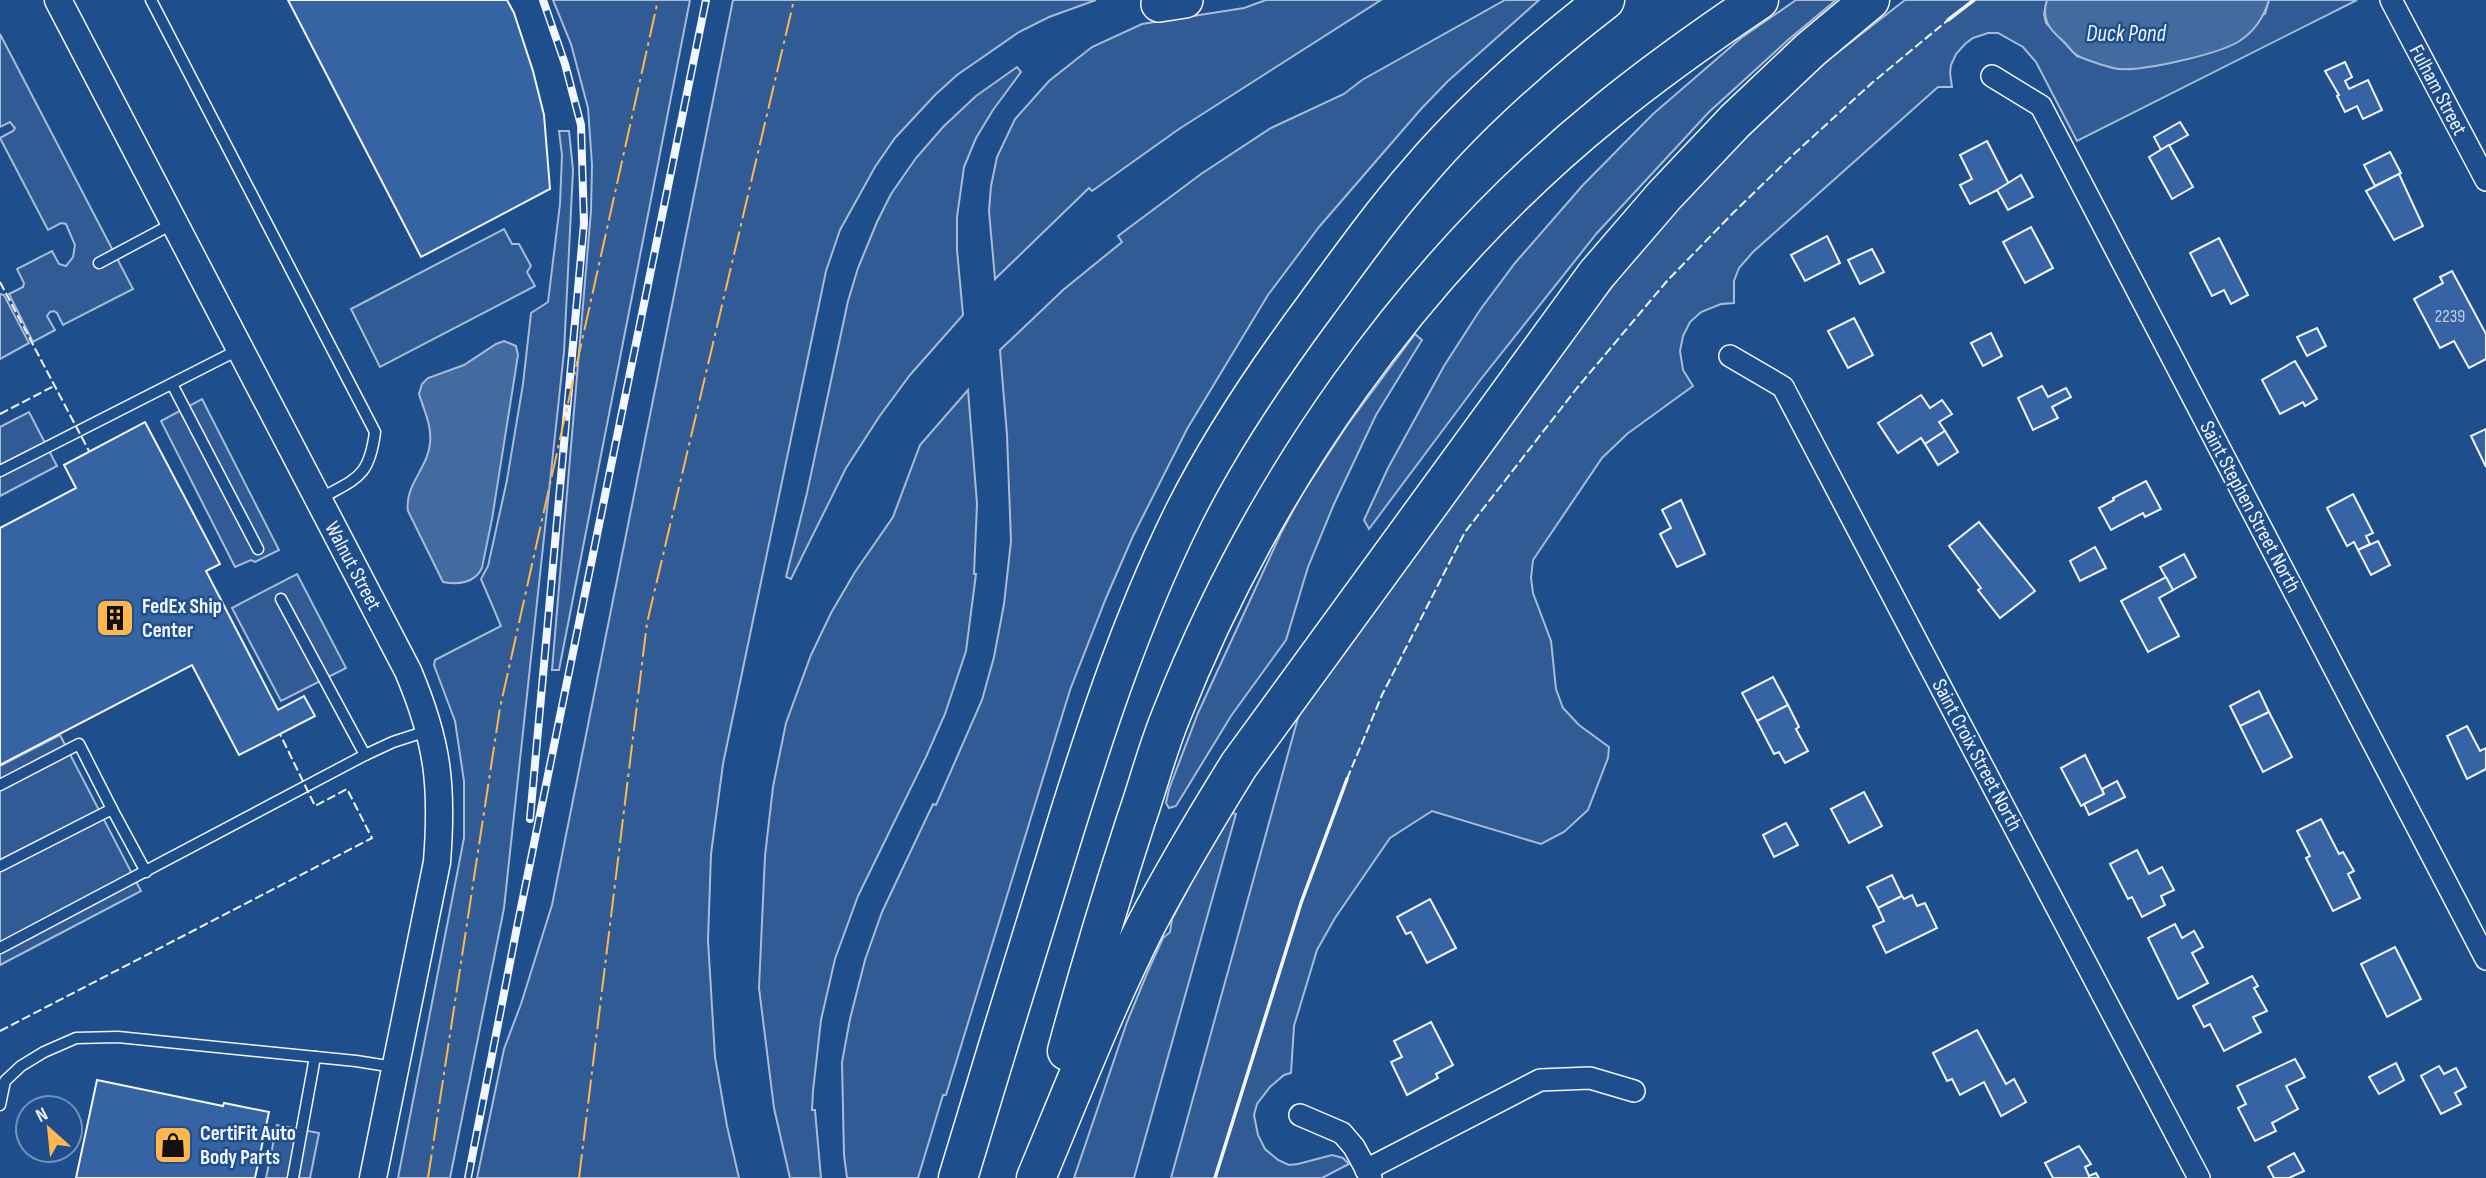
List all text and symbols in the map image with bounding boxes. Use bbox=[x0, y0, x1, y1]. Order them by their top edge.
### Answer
water label: Duck Pond bbox=[2086, 20, 2166, 48]
street label: Fulham Street bbox=[2404, 41, 2472, 139]
house number: 2239 bbox=[2435, 306, 2465, 327]
street label: Saint Stephen Street North bbox=[2194, 417, 2306, 597]
street label: Walnut Street bbox=[319, 517, 387, 615]
place label: FedEx Ship Center bbox=[142, 594, 222, 643]
building icon: FedEx Ship Center bbox=[94, 597, 136, 639]
street label: Saint Croix Street North bbox=[1926, 675, 2028, 835]
north arrow bbox=[14, 1094, 84, 1164]
text: N bbox=[32, 1103, 52, 1128]
place label: CertiFit Auto Body Parts bbox=[200, 1121, 296, 1170]
shop icon: CertiFit Auto Body Parts bbox=[152, 1124, 194, 1166]

